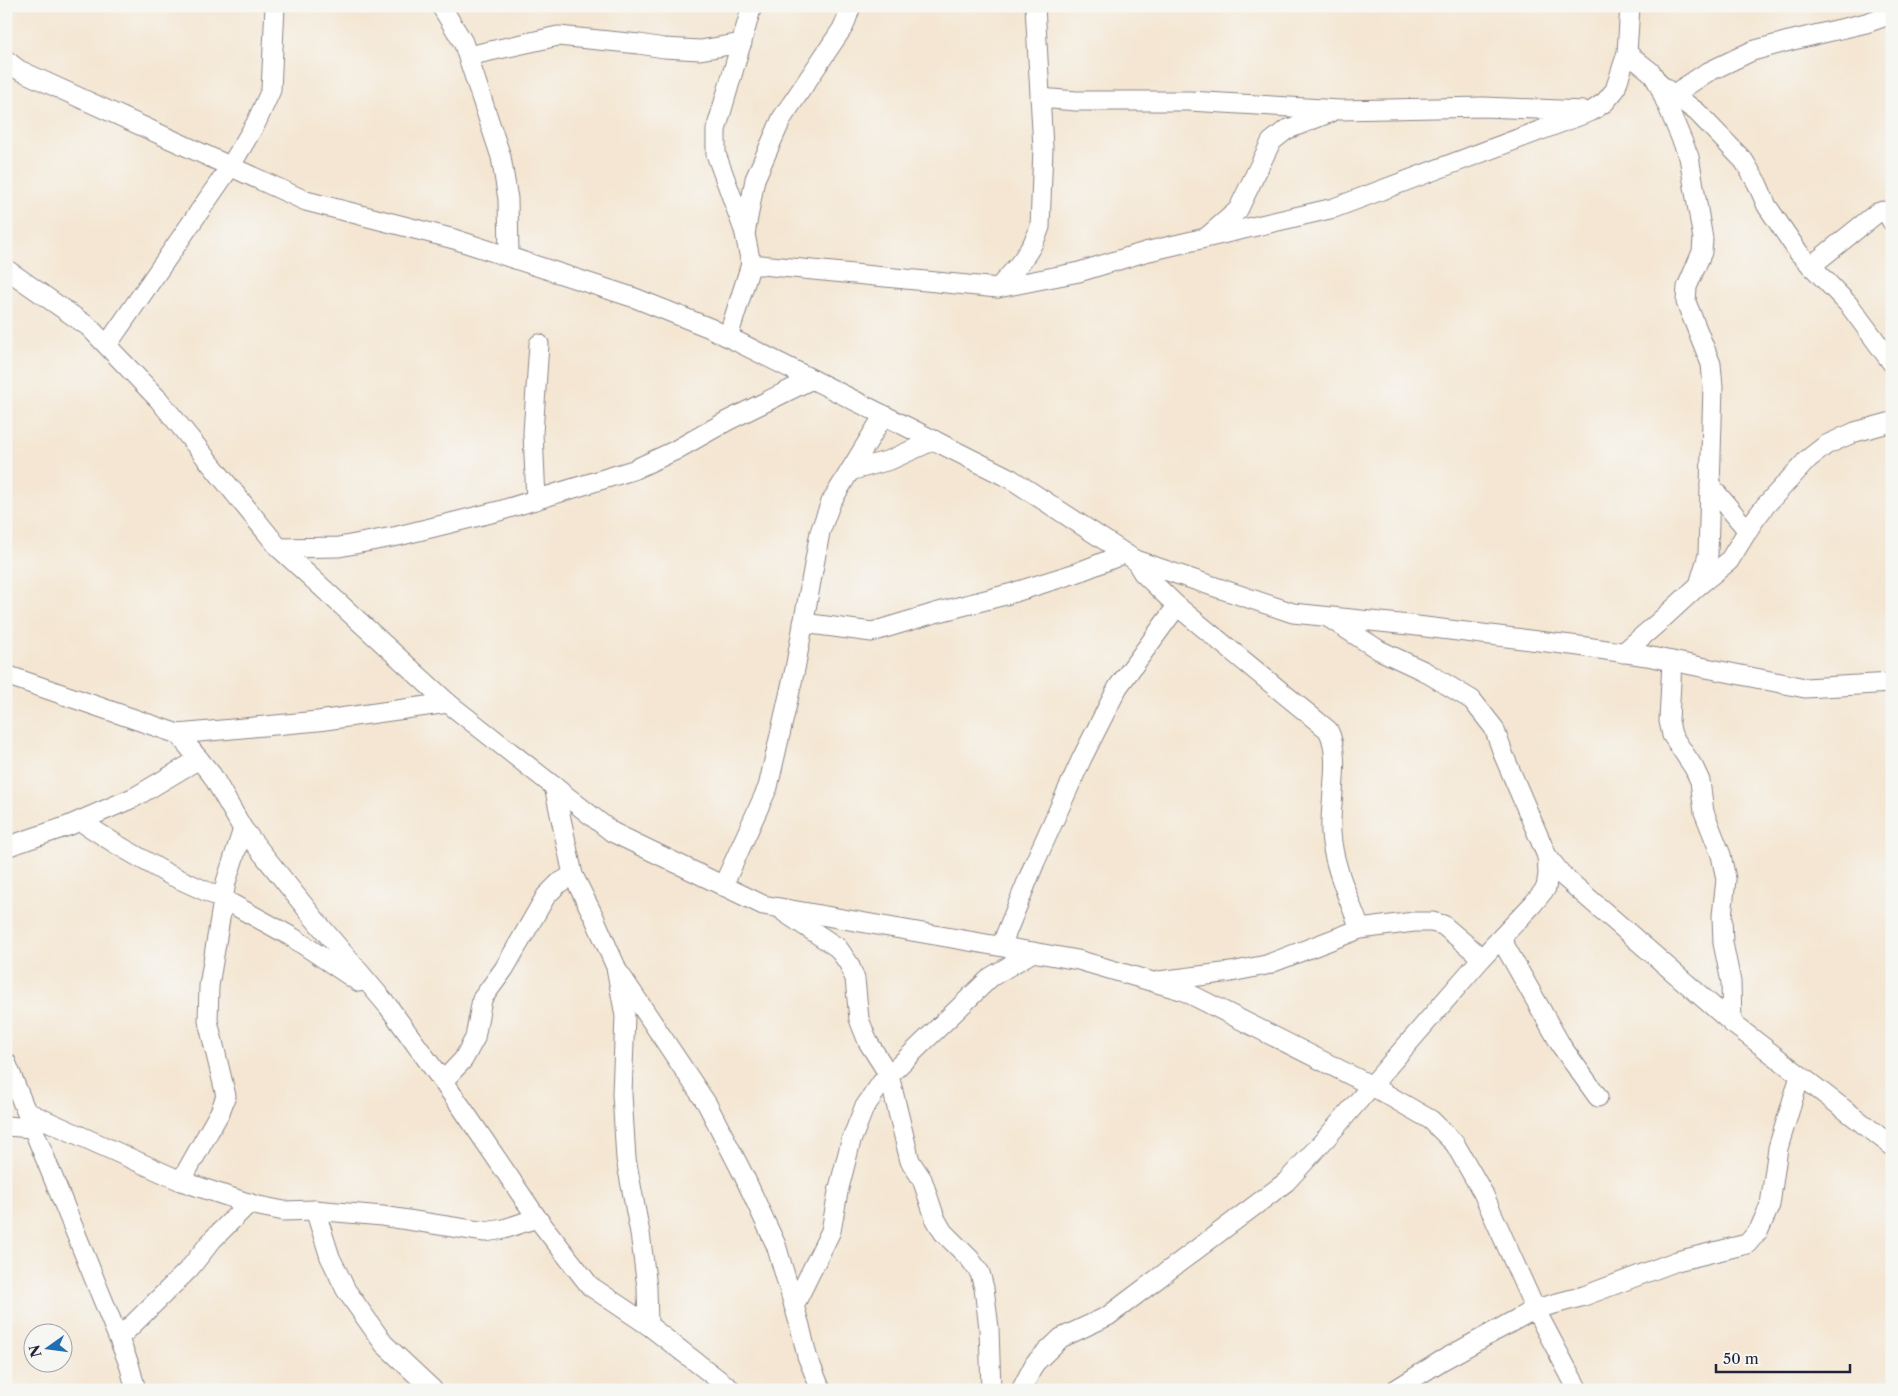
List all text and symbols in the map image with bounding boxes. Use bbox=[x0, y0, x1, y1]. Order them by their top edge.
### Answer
north arrow bbox=[22, 1324, 72, 1374]
scale bar bbox=[1716, 1341, 1849, 1373]
text: N bbox=[25, 1343, 46, 1359]
text: 50 m bbox=[1723, 1349, 1759, 1368]

